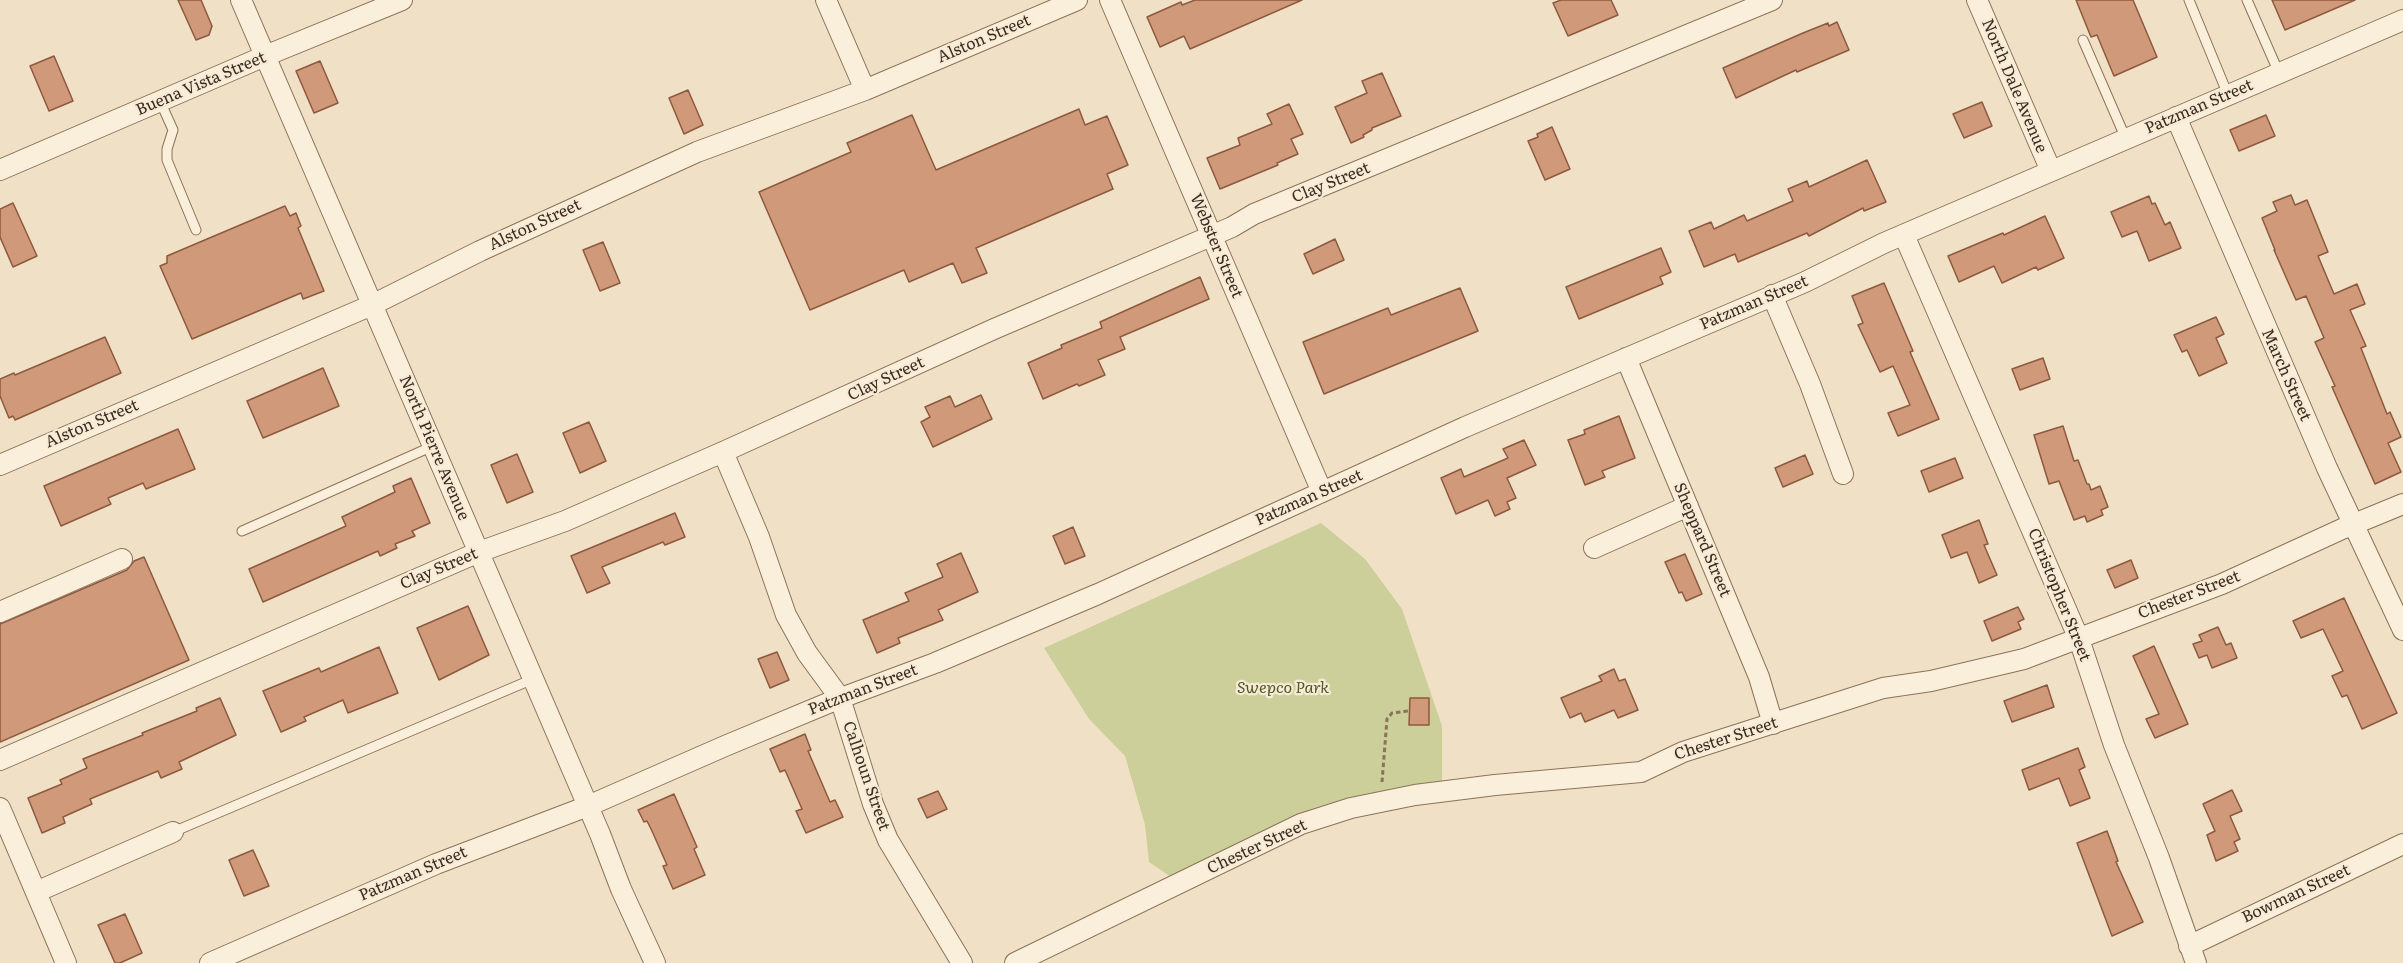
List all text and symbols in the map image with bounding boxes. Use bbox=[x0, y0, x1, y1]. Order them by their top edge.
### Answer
street label: Alston Street bbox=[935, 11, 1033, 67]
street label: North Dale Avenue bbox=[1977, 16, 2051, 156]
street label: Buena Vista Street bbox=[133, 48, 269, 120]
street label: Patzman Street bbox=[2142, 76, 2256, 138]
street label: Clay Street bbox=[1289, 159, 1373, 207]
street label: Webster Street bbox=[1185, 191, 1247, 301]
street label: Alston Street bbox=[486, 195, 584, 255]
street label: Patzman Street bbox=[1697, 272, 1811, 334]
street label: March Street bbox=[2257, 326, 2315, 424]
street label: Clay Street bbox=[845, 353, 927, 405]
street label: North Pierre Avenue bbox=[395, 373, 473, 523]
street label: Alston Street bbox=[43, 396, 141, 452]
street label: Patzman Street bbox=[1252, 466, 1366, 530]
street label: Sheppard Street bbox=[1669, 480, 1735, 600]
street label: Christopher Street bbox=[2024, 526, 2094, 664]
street label: Clay Street bbox=[397, 544, 481, 594]
street label: Chester Street bbox=[2135, 567, 2243, 623]
street label: Patzman Street bbox=[806, 660, 920, 720]
park label: Swepco Park bbox=[1237, 678, 1329, 698]
street label: Chester Street bbox=[1672, 713, 1780, 765]
street label: Calhoun Street bbox=[838, 719, 894, 833]
street label: Chester Street bbox=[1204, 816, 1310, 878]
street label: Patzman Street bbox=[356, 843, 470, 905]
street label: Bowman Street bbox=[2239, 861, 2353, 927]

